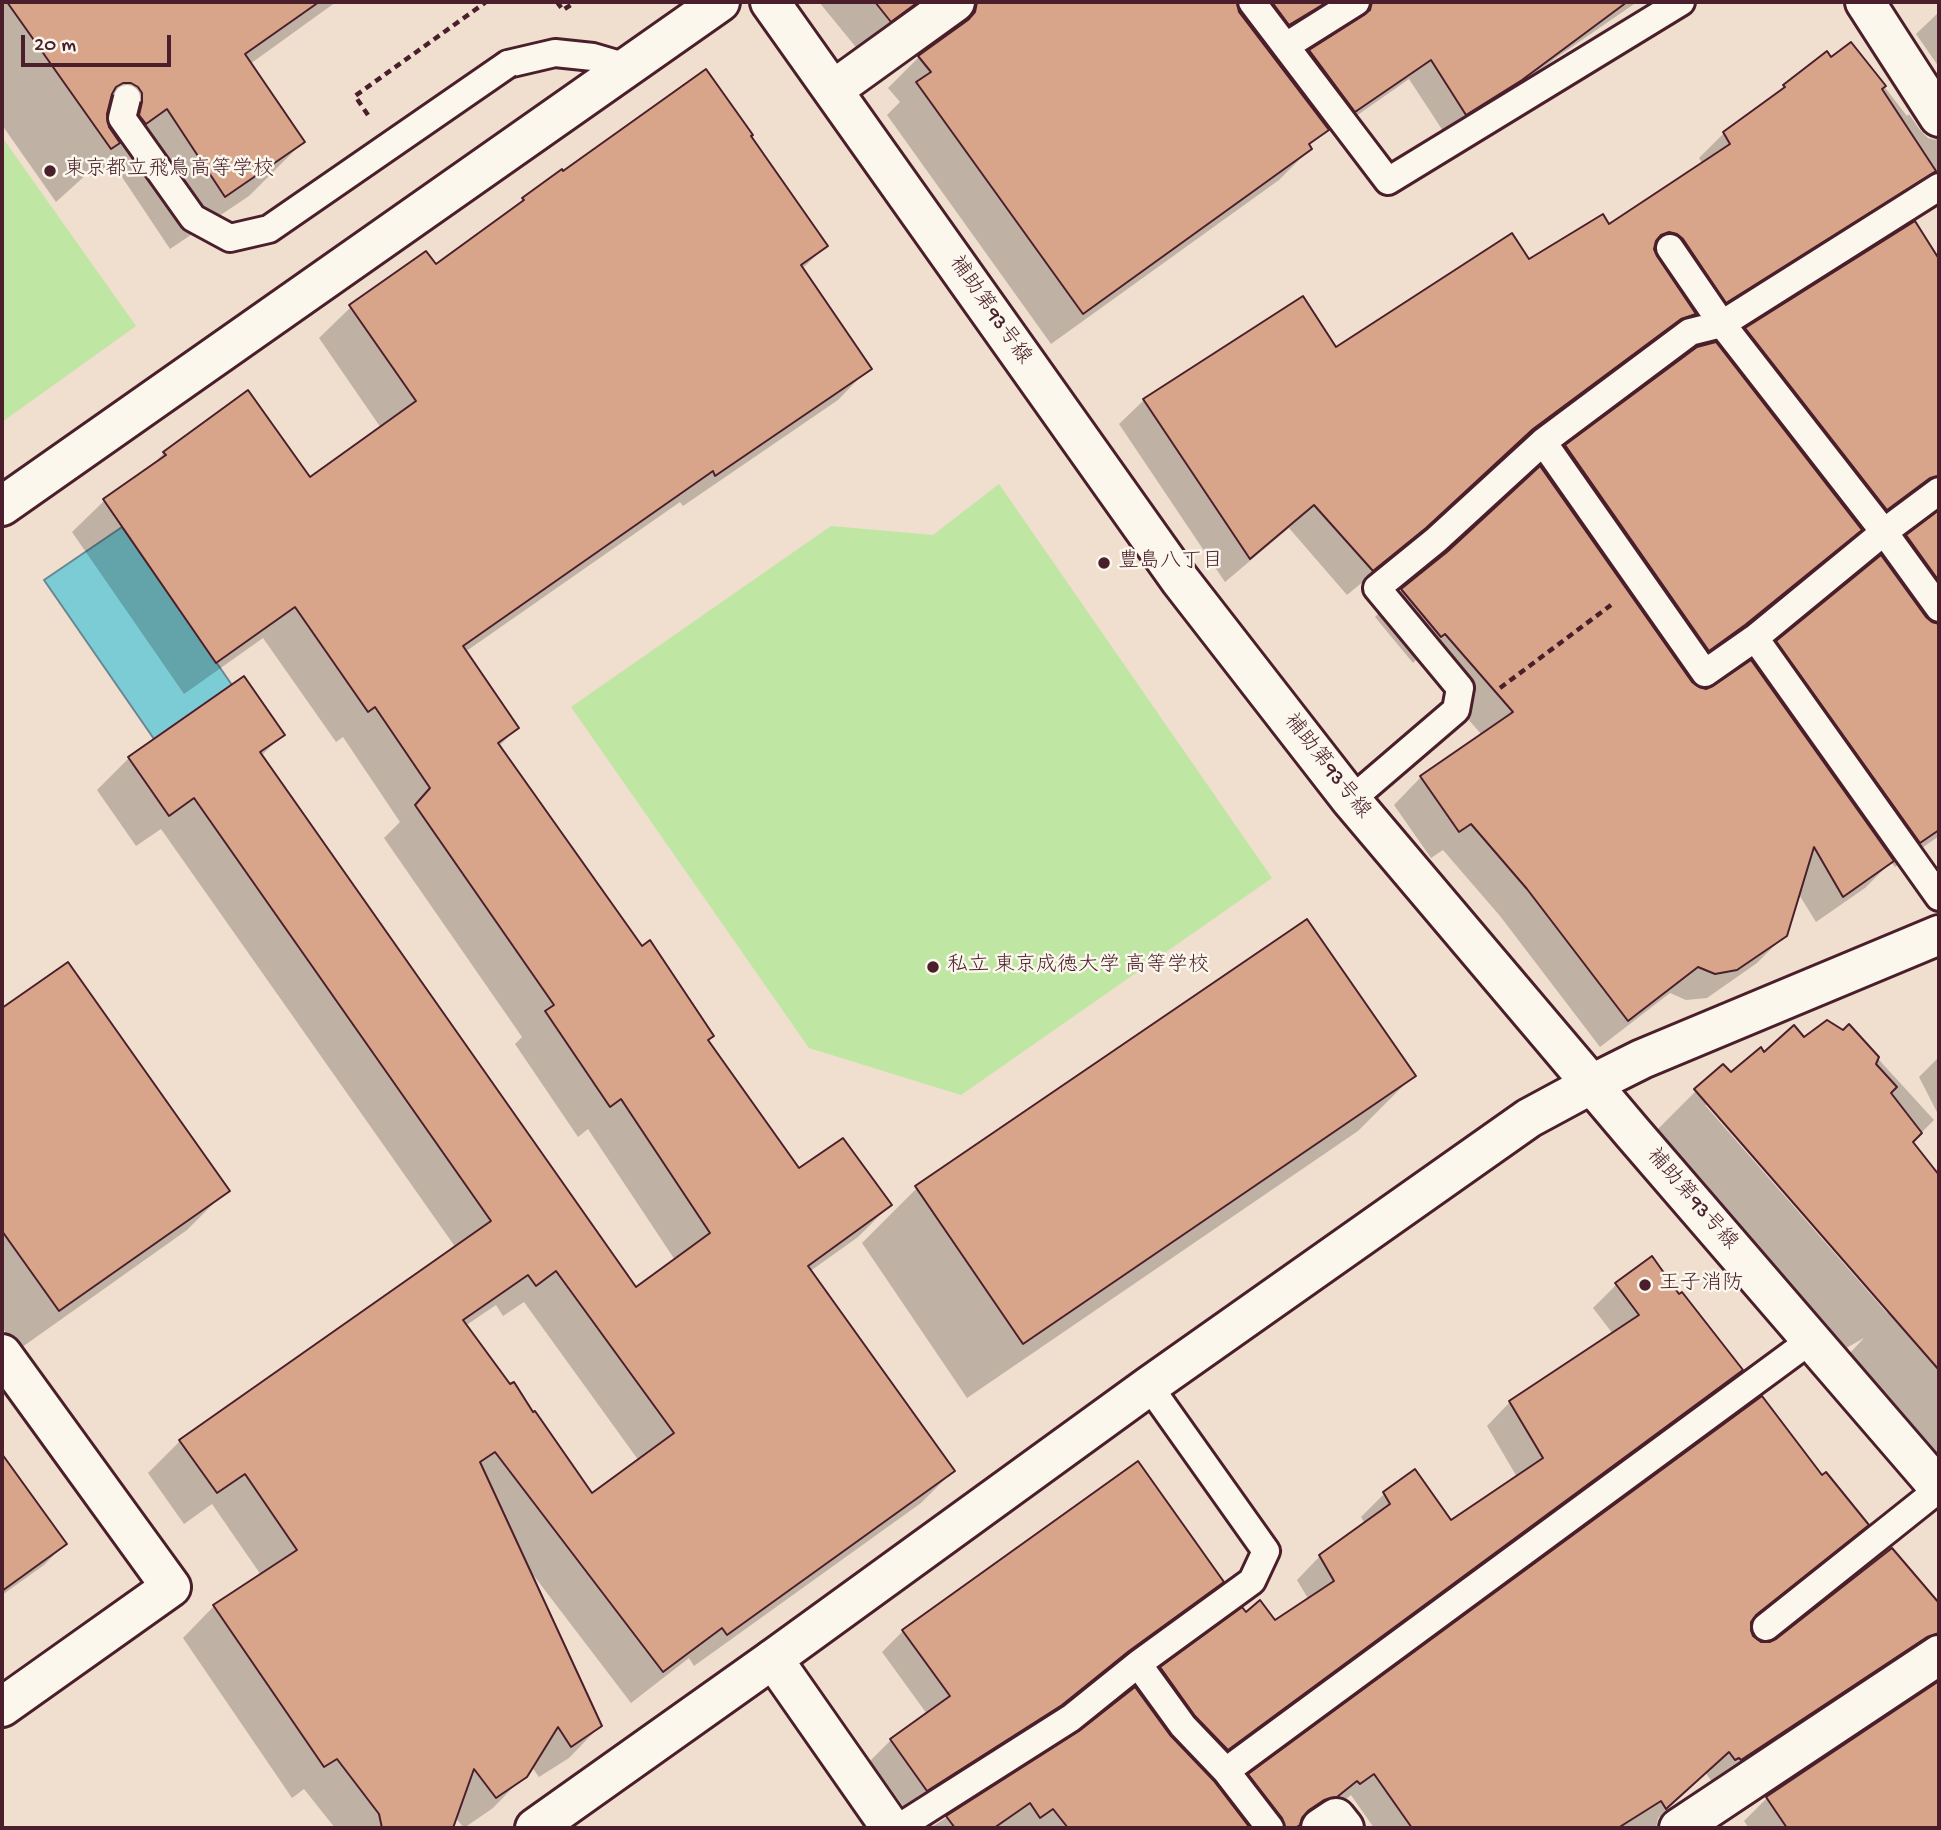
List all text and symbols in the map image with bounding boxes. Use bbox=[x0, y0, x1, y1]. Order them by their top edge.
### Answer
scale bar bbox=[24, 21, 175, 65]
text: 20 m bbox=[34, 34, 76, 59]
place label: 東京都立飛鳥高等学校 bbox=[64, 158, 274, 184]
marker: 東京都立飛鳥高等学校 bbox=[42, 163, 58, 179]
street label: 補助第93号線 bbox=[942, 252, 1036, 370]
place label: 豊島八丁目 bbox=[1118, 550, 1223, 576]
marker: 豊島八丁目 bbox=[1096, 555, 1112, 571]
street label: 補助第93号線 bbox=[1277, 709, 1375, 825]
place label: 私立 東京成徳大学 高等学校 bbox=[947, 954, 1209, 980]
marker: 私立 東京成徳大学 高等学校 bbox=[925, 959, 941, 975]
street label: 補助第93号線 bbox=[1640, 1144, 1742, 1256]
place label: 王子消防 bbox=[1659, 1272, 1743, 1298]
marker: 王子消防 bbox=[1637, 1277, 1653, 1293]

